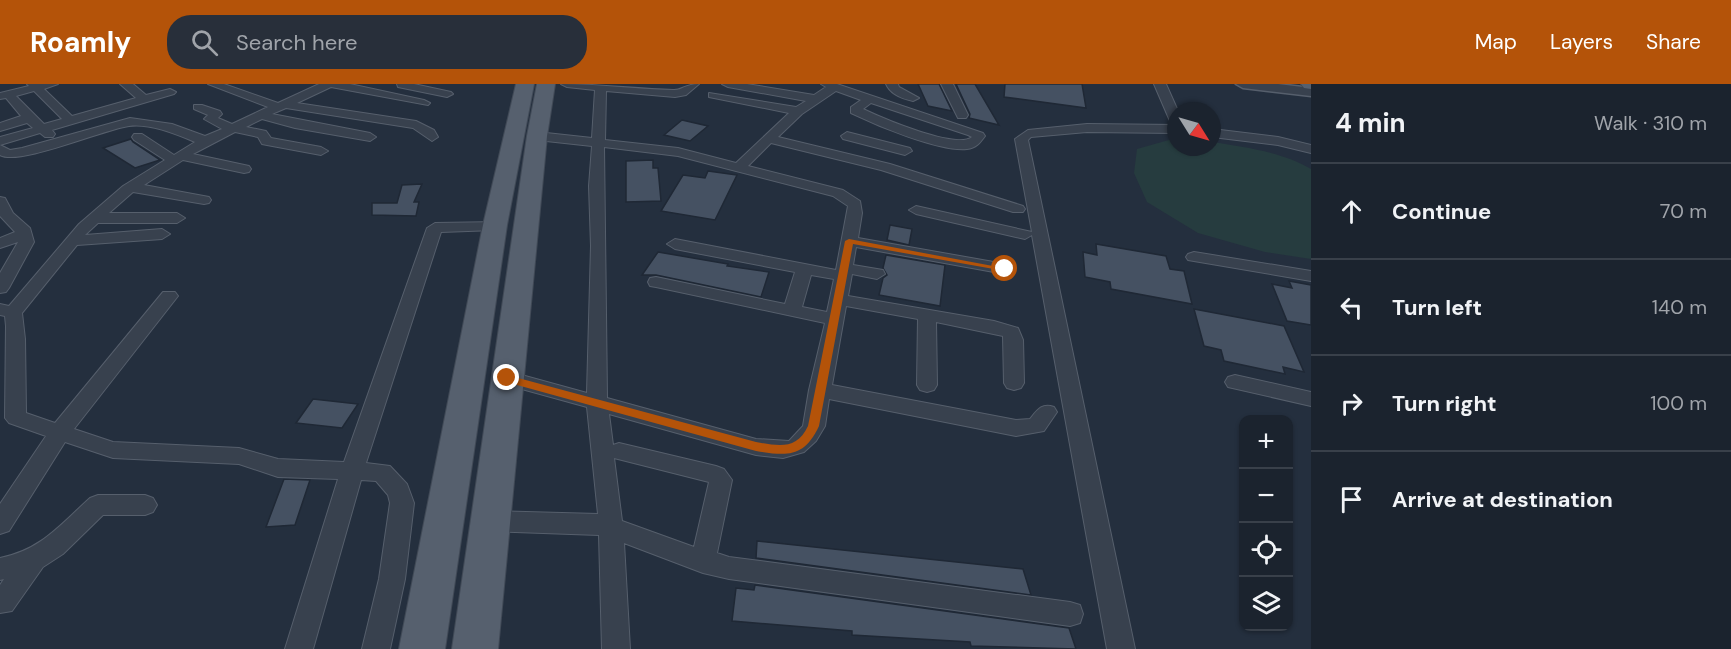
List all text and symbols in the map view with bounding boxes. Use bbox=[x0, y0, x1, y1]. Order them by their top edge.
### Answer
search box bbox=[167, 15, 587, 69]
text: Roamly bbox=[30, 24, 131, 61]
icon: search bbox=[188, 26, 221, 59]
text: Search here bbox=[236, 28, 357, 57]
text: Map bbox=[1475, 28, 1517, 56]
text: Layers bbox=[1550, 28, 1613, 56]
text: Share bbox=[1646, 28, 1701, 56]
north arrow bbox=[1167, 102, 1221, 156]
text: 4 min bbox=[1335, 106, 1406, 140]
text: Walk · 310 m bbox=[1594, 110, 1707, 136]
icon: ahead bbox=[1335, 195, 1368, 228]
text: Continue bbox=[1392, 197, 1491, 226]
text: 70 m bbox=[1660, 198, 1707, 224]
route start bbox=[991, 255, 1017, 281]
icon: left bbox=[1335, 291, 1368, 324]
text: Turn left bbox=[1392, 293, 1482, 322]
text: 140 m bbox=[1652, 294, 1707, 320]
route end bbox=[493, 364, 519, 390]
icon: right bbox=[1335, 387, 1368, 420]
text: Turn right bbox=[1392, 389, 1497, 418]
text: 100 m bbox=[1650, 390, 1707, 416]
map controls bbox=[1239, 415, 1293, 631]
button: + bbox=[1239, 415, 1293, 469]
button: − bbox=[1239, 469, 1293, 523]
icon: arrive bbox=[1335, 483, 1368, 516]
text: Arrive at destination bbox=[1392, 485, 1613, 514]
button: locate bbox=[1239, 523, 1293, 577]
button: layers bbox=[1239, 577, 1293, 631]

